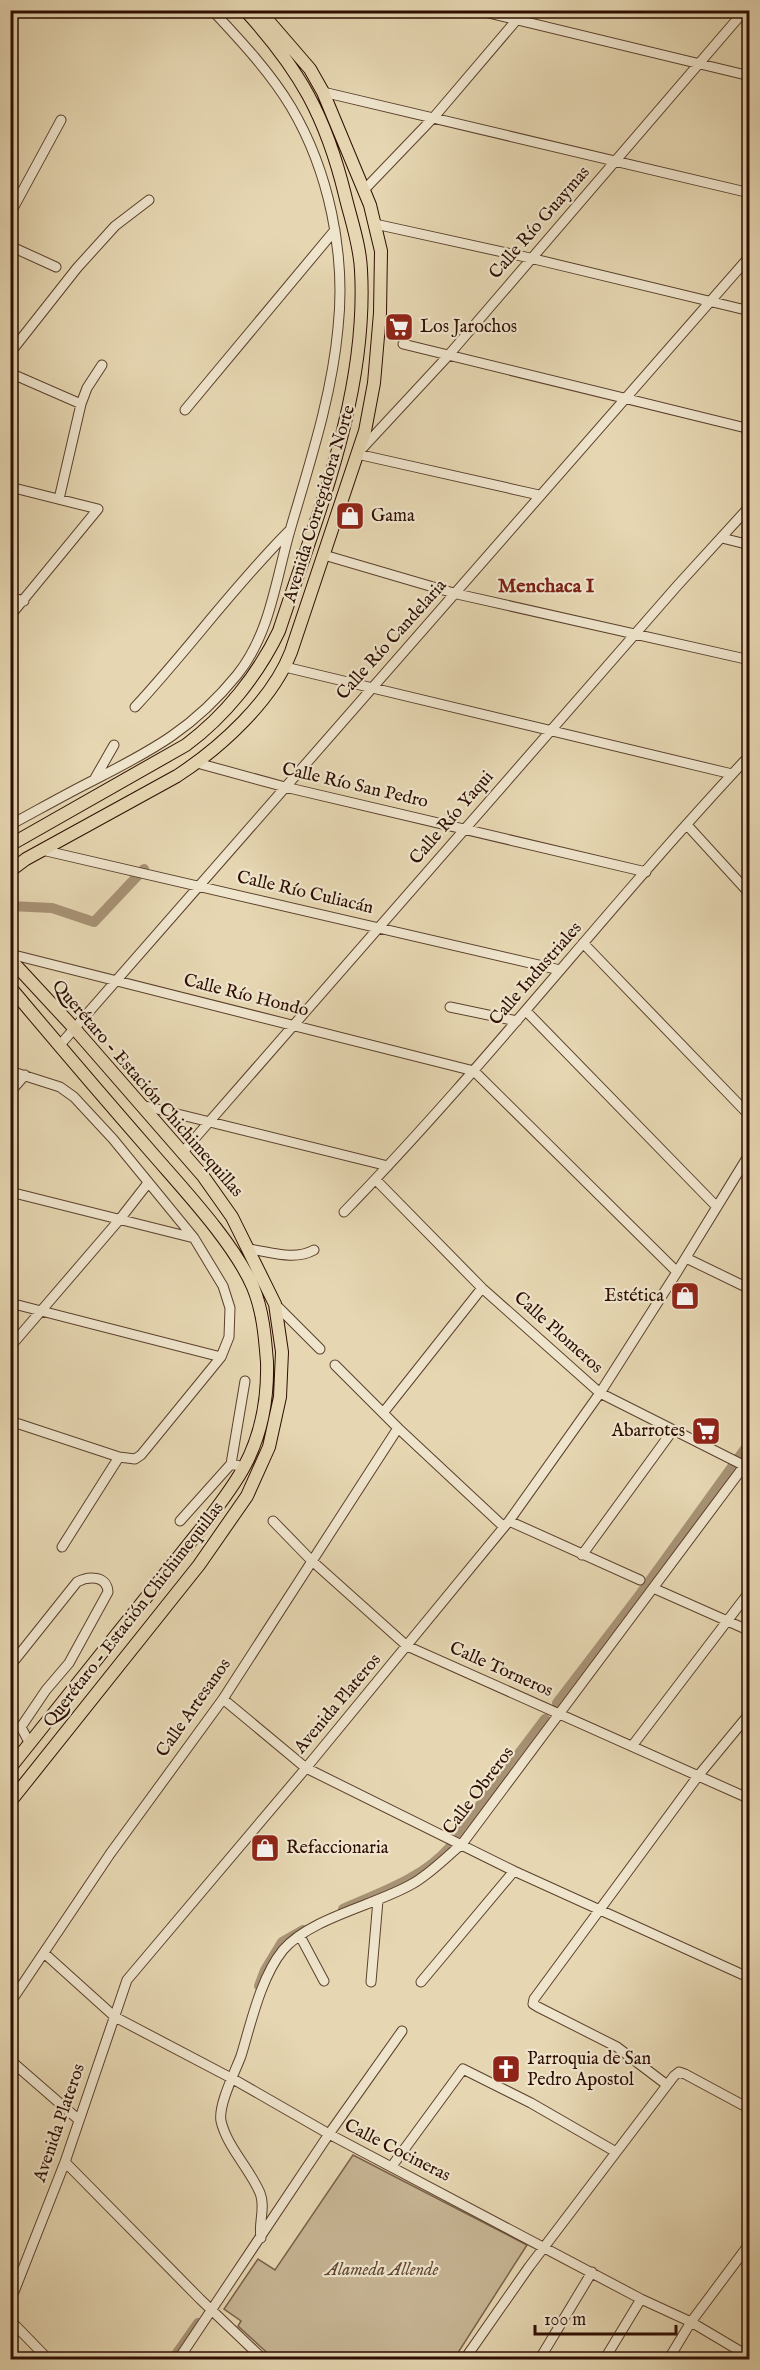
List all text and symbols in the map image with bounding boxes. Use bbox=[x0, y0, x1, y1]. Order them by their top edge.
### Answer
street label: Calle Río Guaymas bbox=[485, 162, 595, 284]
supermarket icon: Los Jarochos bbox=[383, 311, 415, 343]
place label: Los Jarochos bbox=[420, 316, 517, 339]
street label: Avenida Corregidora Norte bbox=[279, 402, 361, 607]
shop icon: Gama bbox=[334, 500, 366, 532]
place label: Gama bbox=[371, 505, 415, 528]
district label: Menchaca I bbox=[498, 574, 595, 599]
street label: Calle Río Candelaria bbox=[332, 575, 452, 705]
street label: Calle Río San Pedro bbox=[280, 758, 431, 814]
street label: Calle Río Yaqui bbox=[405, 766, 499, 870]
street label: Calle Río Culiacán bbox=[235, 866, 376, 920]
street label: Calle Industriales bbox=[485, 917, 587, 1031]
street label: Calle Río Hondo bbox=[181, 969, 311, 1023]
street label: Querétaro - Estación Chichimequillas bbox=[46, 976, 248, 1202]
shop icon: Estética bbox=[669, 1280, 701, 1312]
place label: Estética bbox=[604, 1285, 664, 1308]
street label: Calle Plomeros bbox=[509, 1287, 607, 1379]
supermarket icon: Abarrotes bbox=[690, 1415, 722, 1447]
place label: Abarrotes bbox=[611, 1420, 685, 1443]
street label: Querétaro - Estación Chichimequillas bbox=[39, 1497, 229, 1733]
street label: Calle Torneros bbox=[446, 1637, 556, 1703]
street label: Avenida Plateros bbox=[289, 1649, 387, 1760]
street label: Calle Artesanos bbox=[151, 1654, 237, 1762]
street label: Calle Obreros bbox=[438, 1742, 520, 1840]
shop icon: Refaccionaria bbox=[249, 1832, 281, 1864]
place label: Refaccionaria bbox=[286, 1837, 389, 1860]
place label: Parroquia de San Pedro Apostol bbox=[527, 2048, 652, 2092]
church icon: Parroquia de San Pedro Apostol bbox=[490, 2053, 522, 2085]
street label: Avenida Plateros bbox=[29, 2061, 91, 2186]
street label: Calle Cocineras bbox=[340, 2114, 454, 2188]
park label: Alameda Allende bbox=[323, 2259, 439, 2282]
scale bar bbox=[535, 2298, 676, 2336]
text: 100 m bbox=[544, 2309, 586, 2332]

